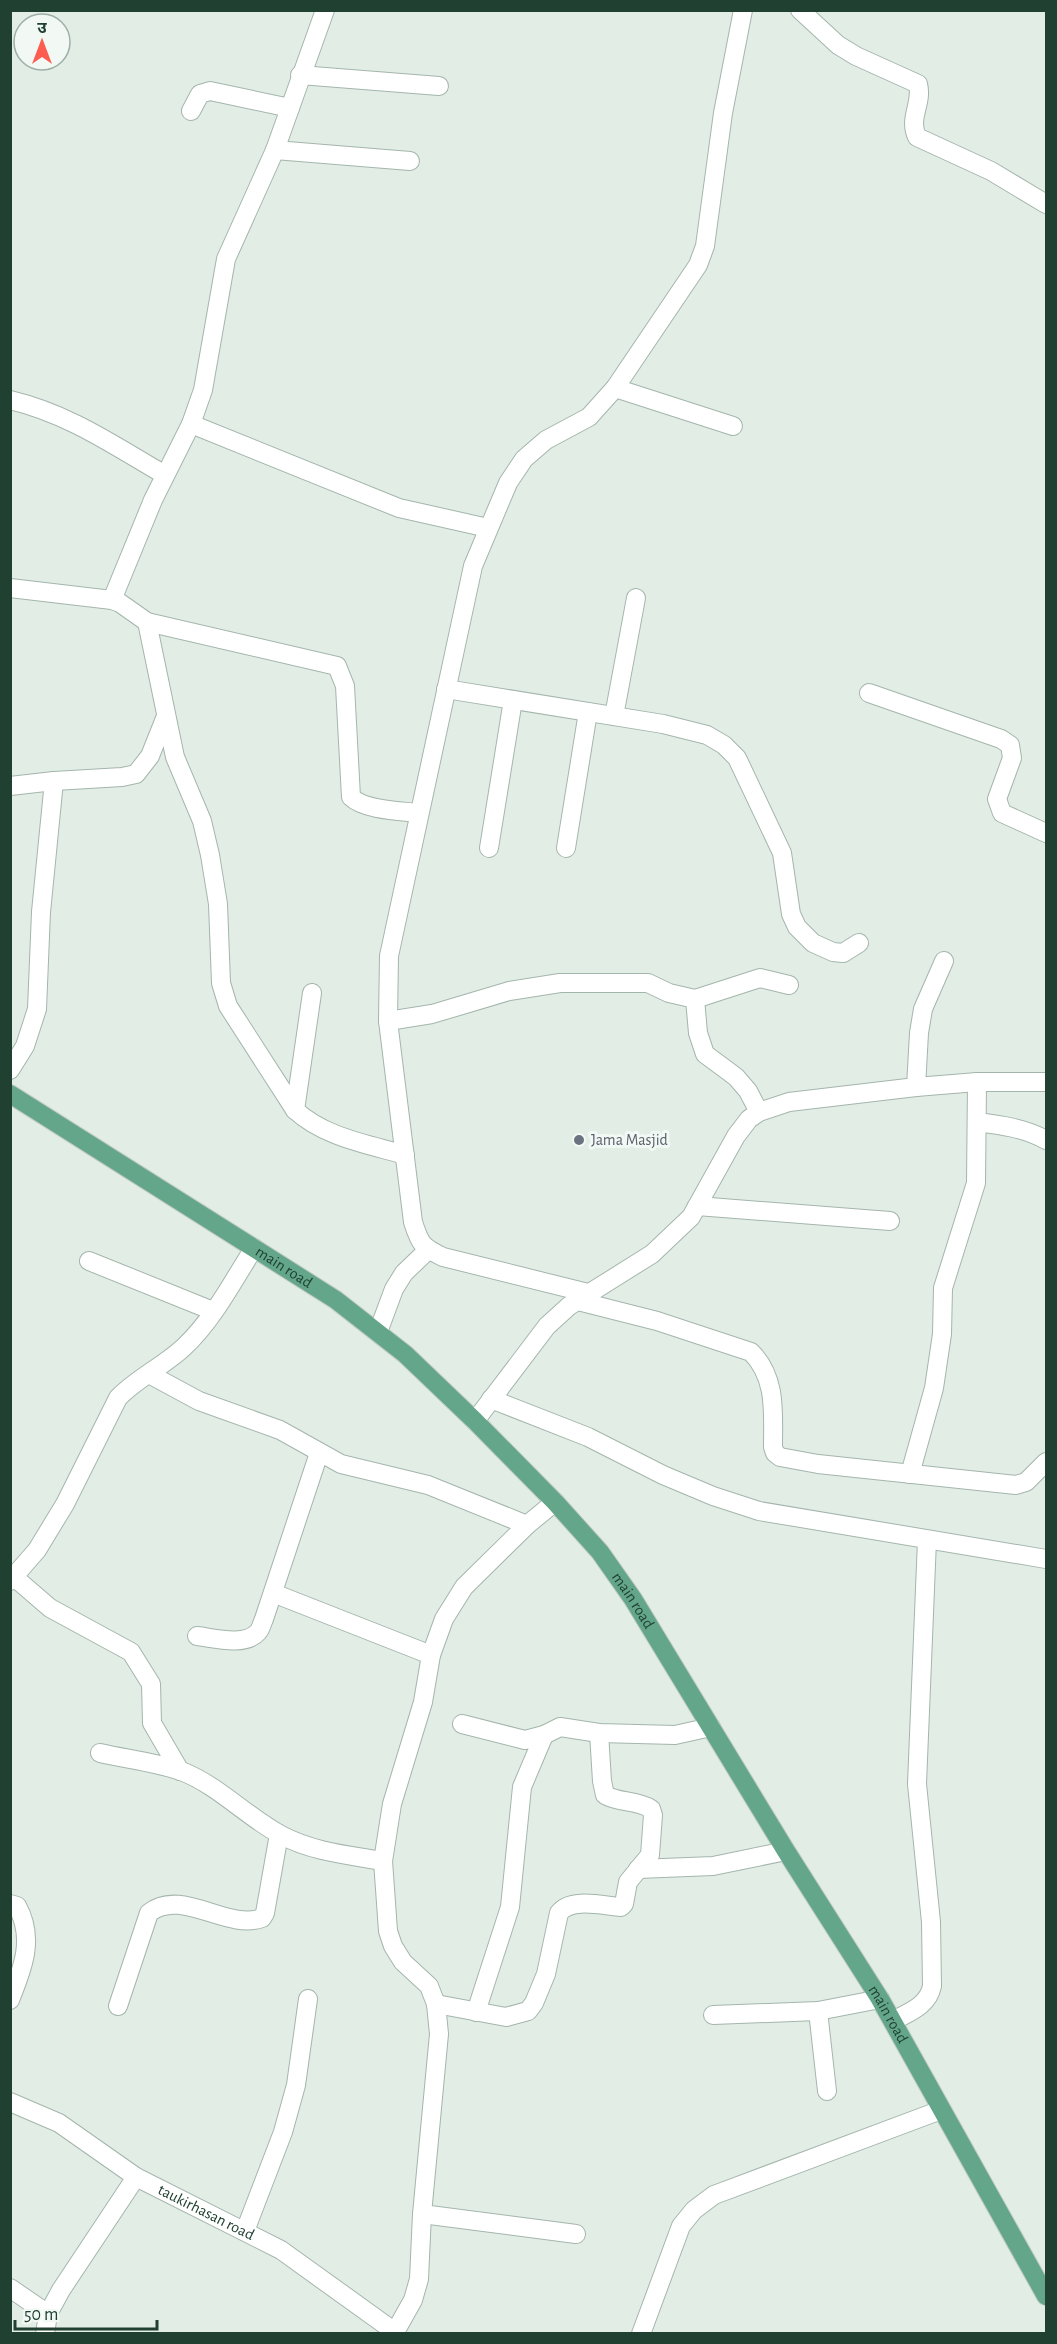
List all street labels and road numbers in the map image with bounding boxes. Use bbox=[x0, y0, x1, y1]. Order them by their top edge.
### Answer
street label: main road bbox=[253, 1243, 315, 1291]
street label: main road bbox=[609, 1569, 657, 1631]
street label: main road bbox=[865, 1982, 911, 2046]
street label: taukirhasan road bbox=[156, 2181, 257, 2243]

